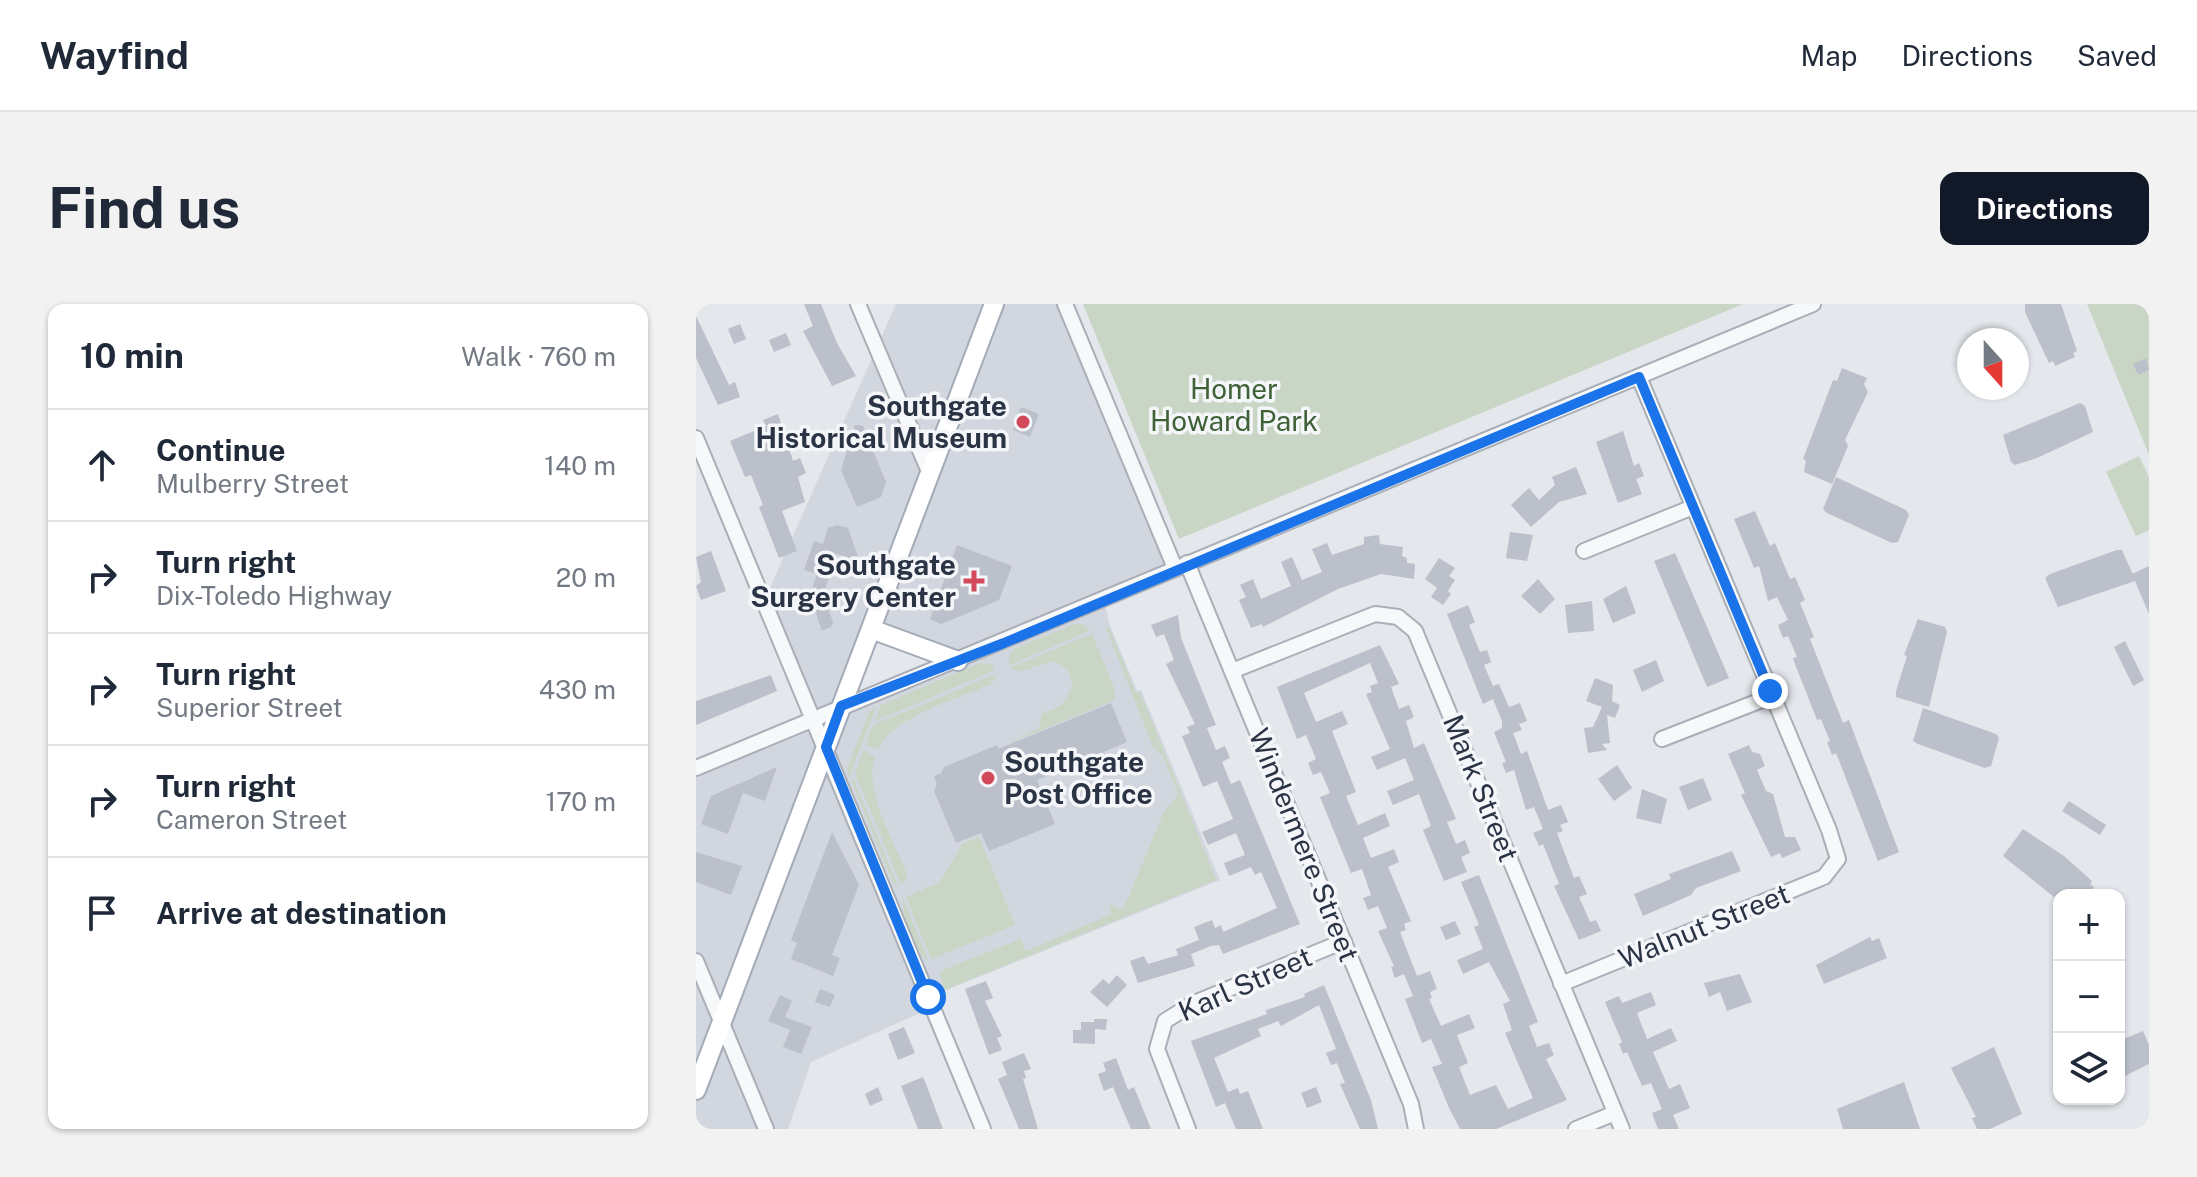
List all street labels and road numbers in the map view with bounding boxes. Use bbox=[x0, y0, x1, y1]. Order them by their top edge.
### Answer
street label: Mark Street bbox=[1437, 710, 1526, 866]
street label: Windermere Street bbox=[1243, 723, 1366, 966]
street label: Walnut Street bbox=[1614, 876, 1794, 975]
street label: Karl Street bbox=[1173, 940, 1317, 1028]

